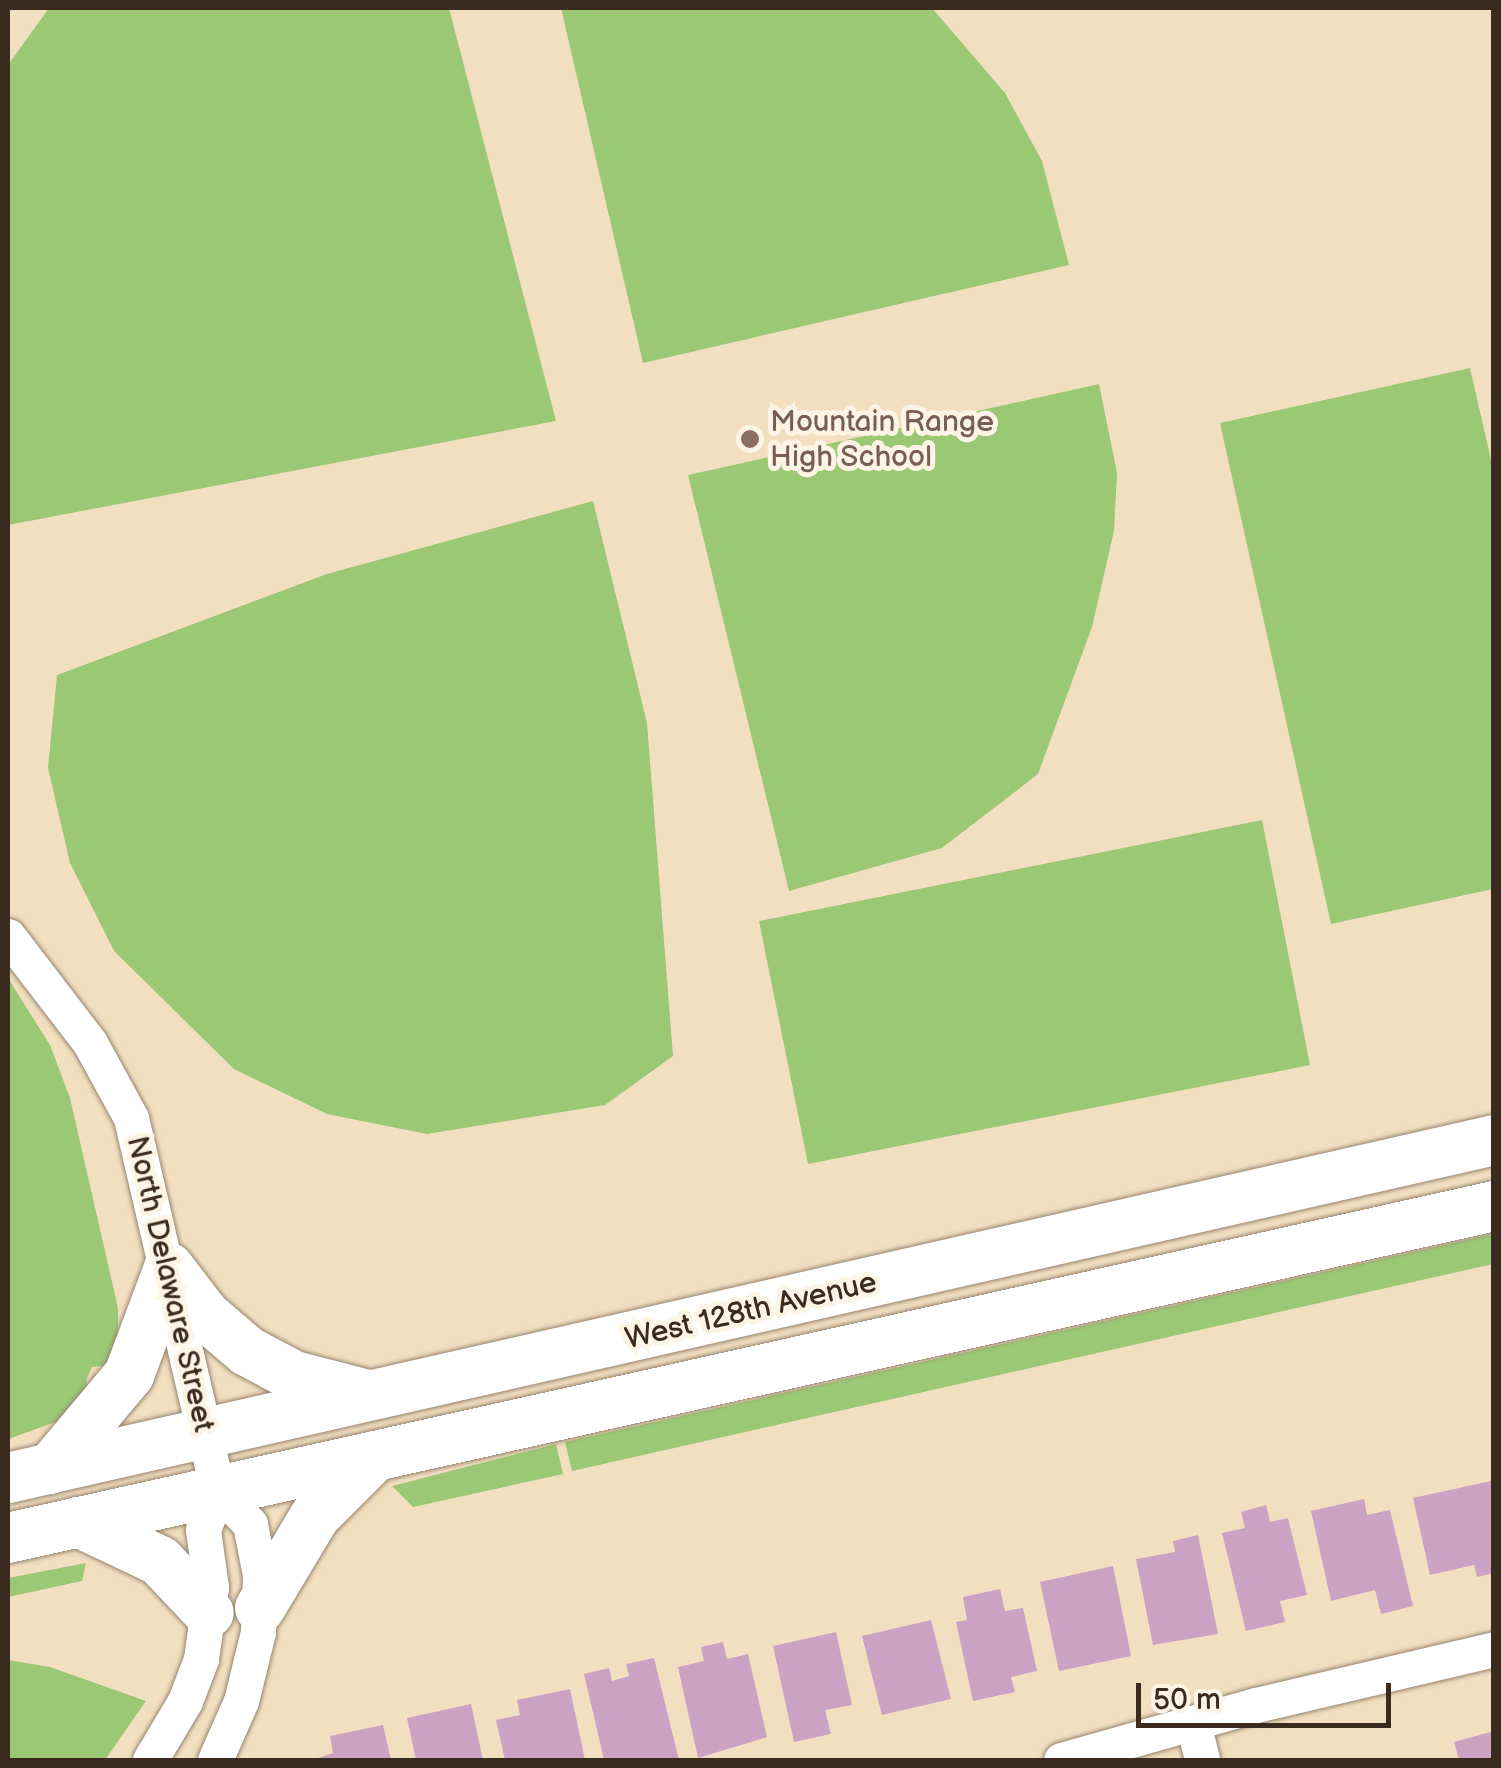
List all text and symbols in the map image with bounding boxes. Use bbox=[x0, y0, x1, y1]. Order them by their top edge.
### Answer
place label: Mountain Range High School bbox=[770, 404, 994, 474]
marker: Mountain Range High School bbox=[739, 428, 761, 450]
street label: North Delaware Street bbox=[118, 1132, 222, 1436]
street label: West 128th Avenue bbox=[622, 1265, 880, 1357]
scale bar bbox=[1141, 1663, 1396, 1725]
text: 50 m bbox=[1153, 1682, 1221, 1718]

